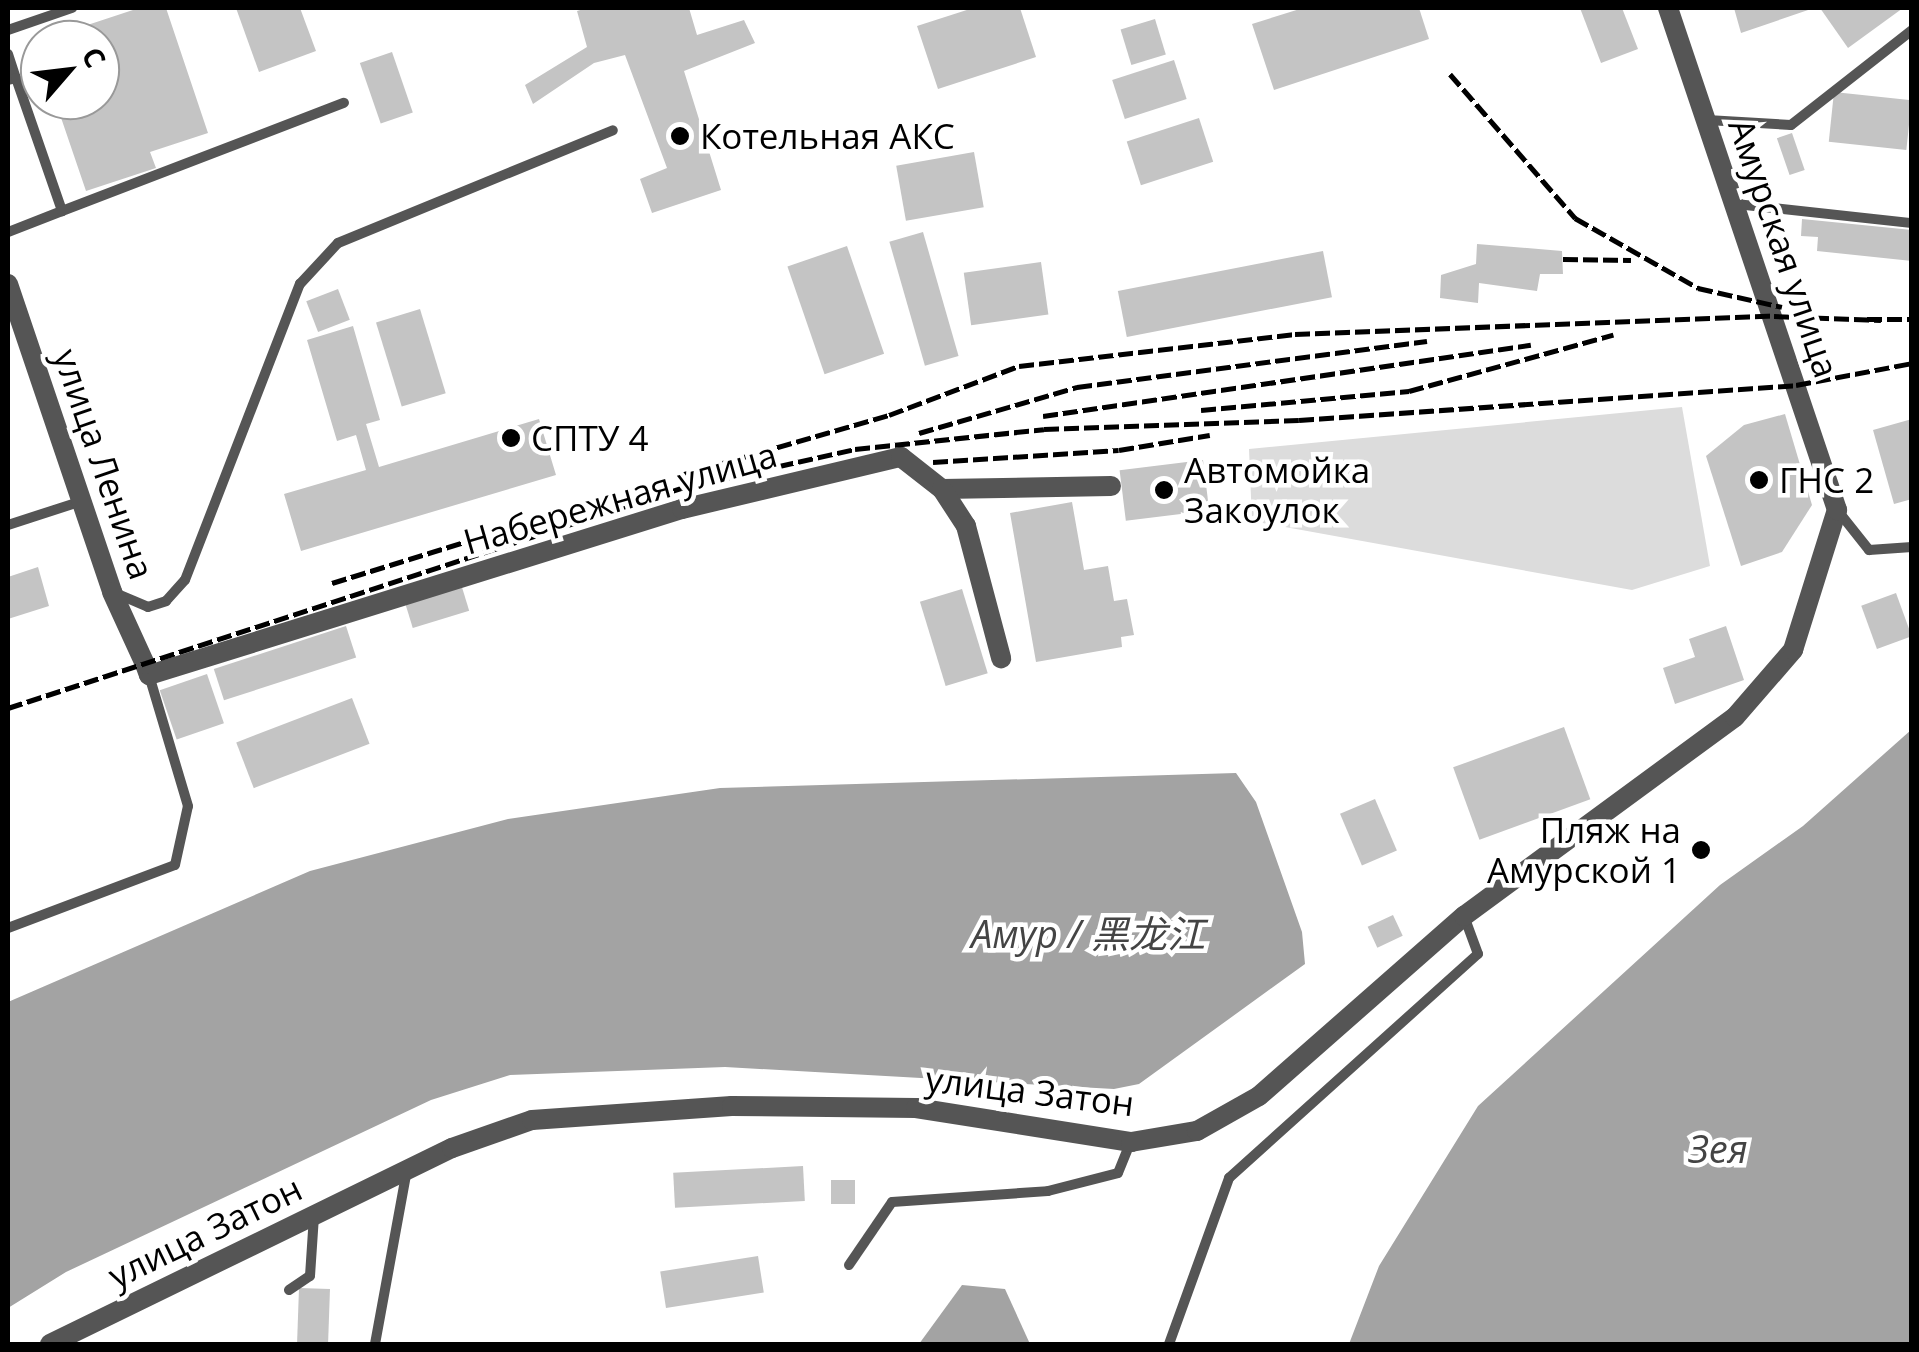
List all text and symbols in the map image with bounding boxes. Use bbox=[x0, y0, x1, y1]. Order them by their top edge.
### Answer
north arrow bbox=[20, 20, 120, 120]
text: С bbox=[74, 40, 116, 74]
street label: Амурская улица bbox=[1720, 113, 1848, 383]
place label: Котельная АКС bbox=[700, 115, 955, 157]
marker: Котельная АКС bbox=[669, 125, 691, 147]
street label: улица Ленина bbox=[45, 343, 163, 585]
place label: СПТУ 4 bbox=[531, 417, 649, 459]
marker: СПТУ 4 bbox=[500, 427, 522, 449]
street label: Набережная улица bbox=[459, 433, 781, 563]
place label: Автомойка Закоулок bbox=[1184, 449, 1370, 531]
place label: ГНС 2 bbox=[1779, 459, 1874, 501]
marker: ГНС 2 bbox=[1748, 469, 1770, 491]
marker: Автомойка Закоулок bbox=[1153, 479, 1175, 501]
place label: Пляж на Амурской 1 bbox=[1487, 809, 1681, 891]
marker: Пляж на Амурской 1 bbox=[1690, 839, 1712, 861]
water label: Амур / 黑龙江 bbox=[971, 911, 1205, 957]
street label: улица Затон bbox=[923, 1057, 1137, 1125]
water label: Зея bbox=[1688, 1126, 1748, 1172]
street label: улица Затон bbox=[102, 1167, 308, 1297]

